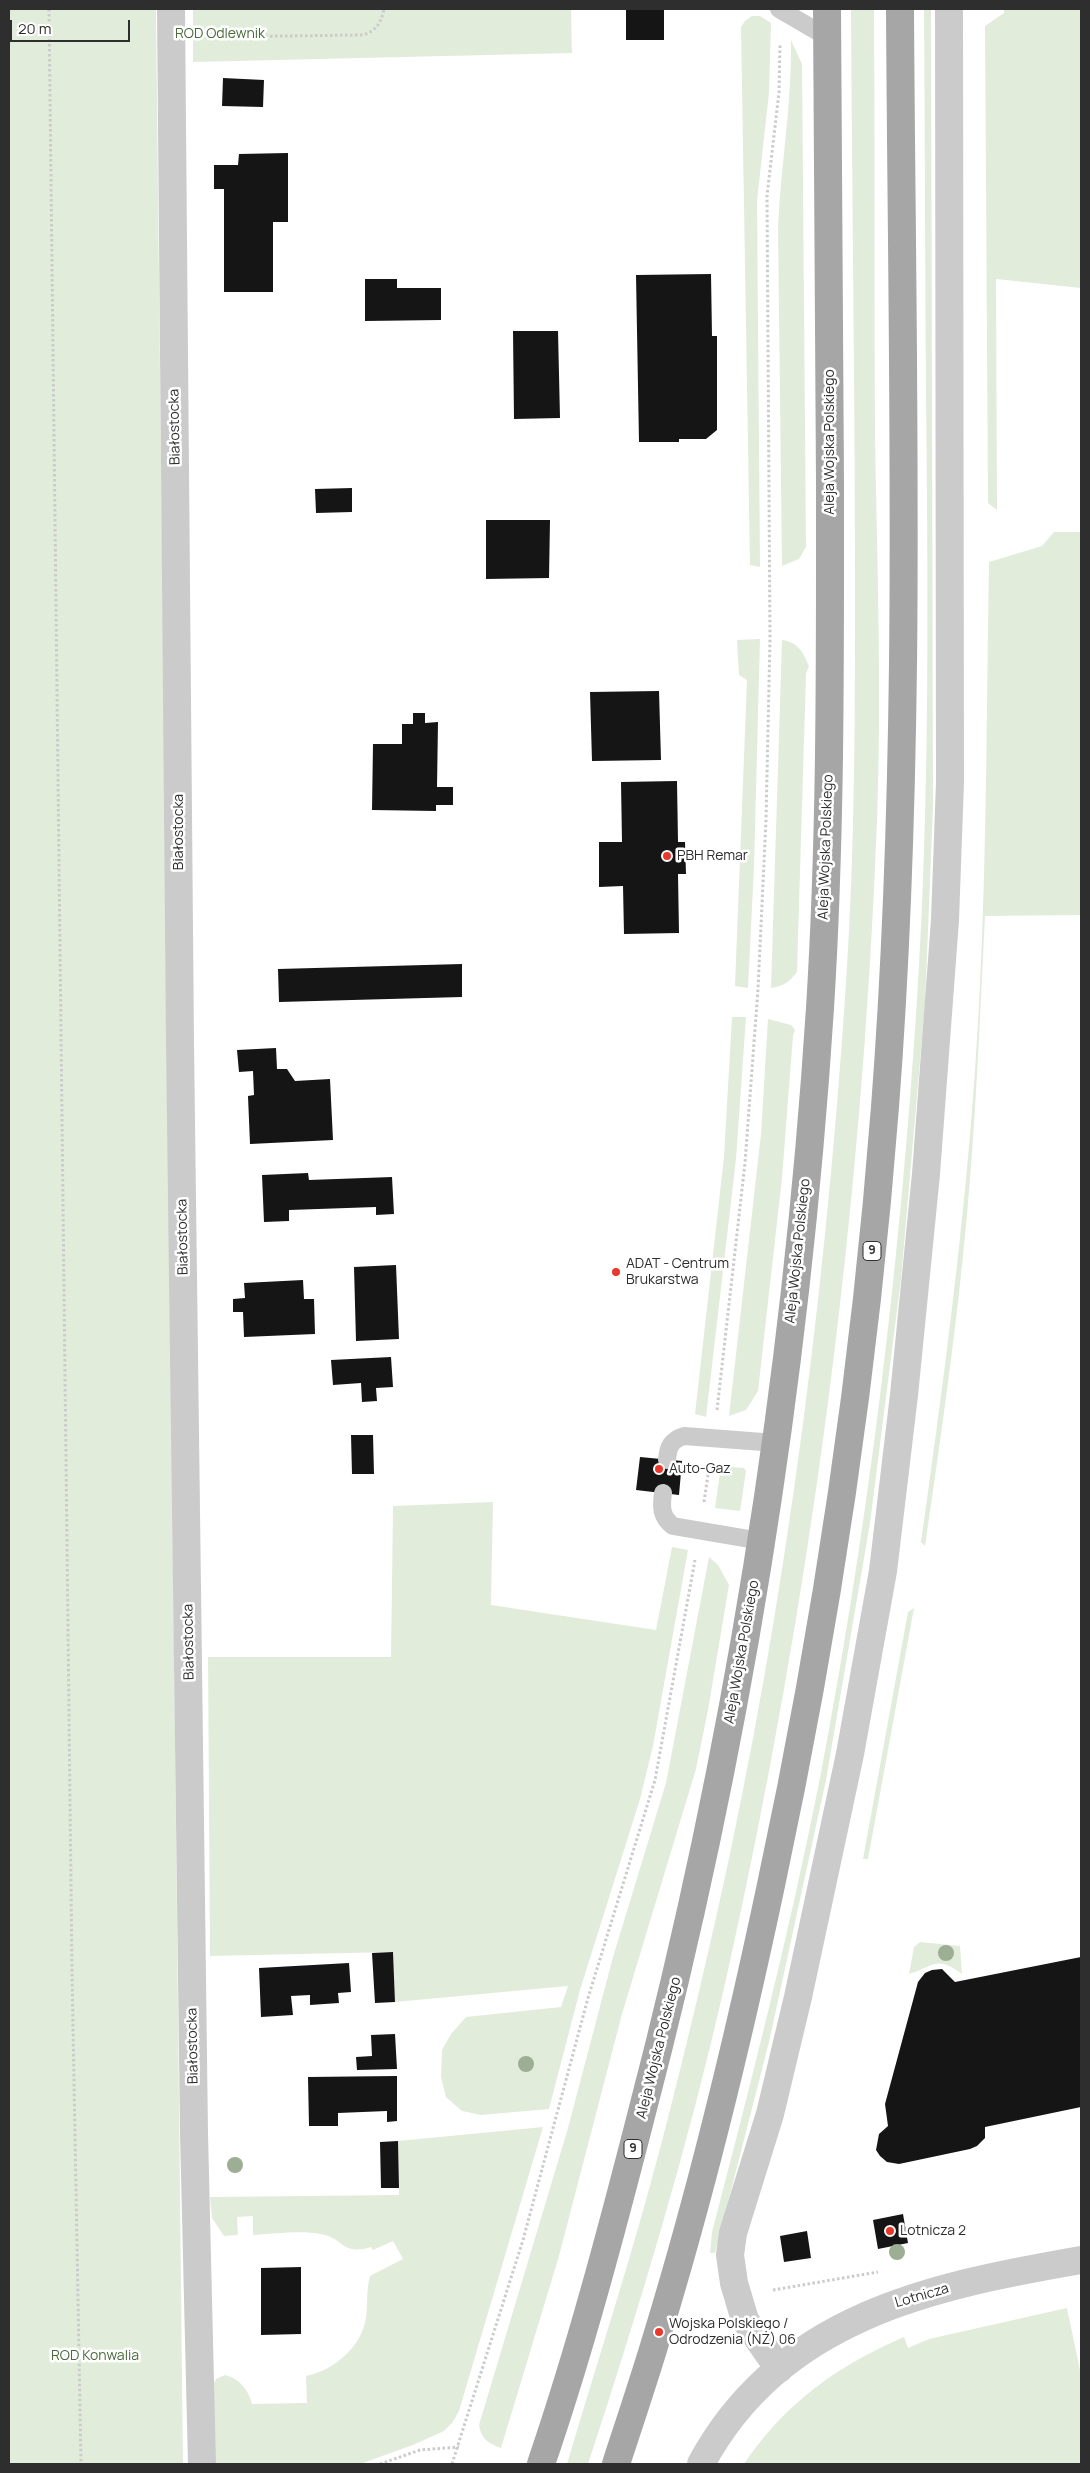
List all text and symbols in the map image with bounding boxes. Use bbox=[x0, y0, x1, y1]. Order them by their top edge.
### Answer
scale bar bbox=[12, 10, 132, 42]
text: 20 m bbox=[18, 18, 51, 39]
park label: ROD Odlewnik bbox=[175, 26, 265, 42]
street label: Aleja Wojska Polskiego bbox=[822, 369, 838, 515]
street label: Białostocka bbox=[166, 389, 184, 465]
street label: Aleja Wojska Polskiego bbox=[815, 774, 837, 920]
street label: Białostocka bbox=[171, 794, 187, 870]
place label: PBH Remar bbox=[677, 848, 748, 864]
marker: PBH Remar bbox=[661, 850, 673, 862]
street label: Aleja Wojska Polskiego bbox=[782, 1178, 814, 1324]
street label: Białostocka bbox=[174, 1199, 192, 1275]
road number: 9 bbox=[863, 1242, 881, 1260]
place label: ADAT - Centrum Brukarstwa bbox=[626, 1256, 729, 1288]
marker: ADAT - Centrum Brukarstwa bbox=[610, 1266, 622, 1278]
place label: Auto-Gaz bbox=[669, 1461, 731, 1477]
marker: Auto-Gaz bbox=[653, 1463, 665, 1475]
street label: Aleja Wojska Polskiego bbox=[721, 1579, 763, 1725]
street label: Białostocka bbox=[180, 1604, 198, 1680]
street label: Aleja Wojska Polskiego bbox=[633, 1975, 685, 2121]
street label: Białostocka bbox=[184, 2008, 202, 2084]
road number: 9 bbox=[624, 2140, 642, 2158]
place label: Lotnicza 2 bbox=[900, 2223, 966, 2239]
marker: Lotnicza 2 bbox=[884, 2225, 896, 2237]
street label: Lotnicza bbox=[893, 2280, 951, 2312]
place label: Wojska Polskiego / Odrodzenia (NŻ) 06 bbox=[669, 2316, 796, 2348]
marker: Wojska Polskiego / Odrodzenia (NŻ) 06 bbox=[653, 2326, 665, 2338]
park label: ROD Konwalia bbox=[51, 2348, 139, 2364]

